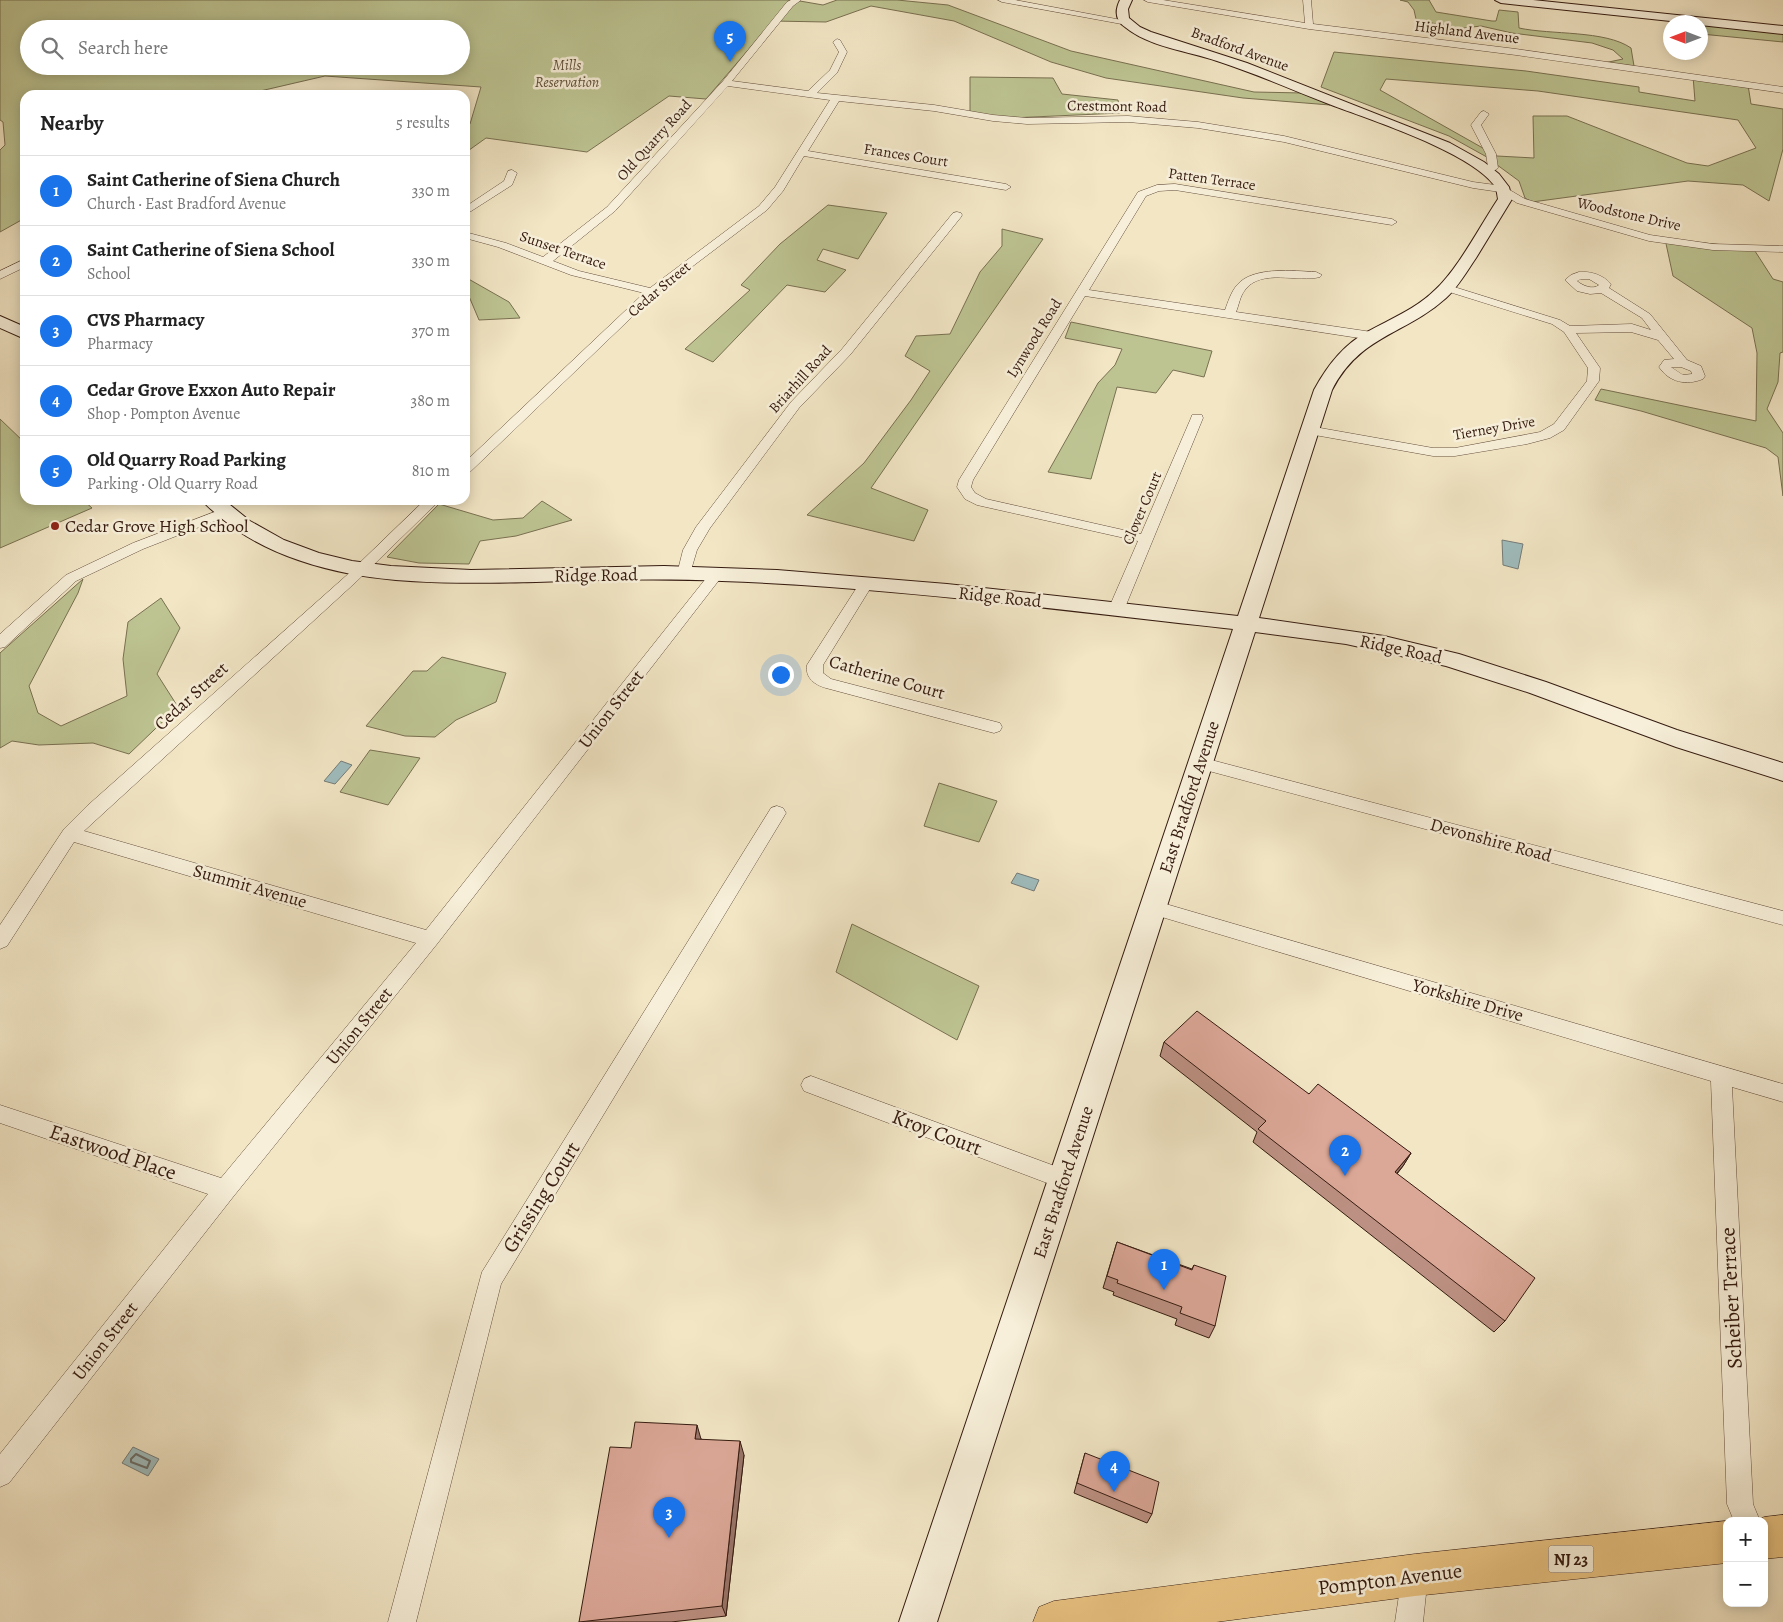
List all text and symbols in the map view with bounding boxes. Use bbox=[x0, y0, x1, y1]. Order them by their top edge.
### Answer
north arrow bbox=[1663, 15, 1708, 60]
street label: Highland Avenue bbox=[1413, 16, 1521, 48]
search box bbox=[20, 20, 470, 75]
pin: 5 bbox=[714, 21, 746, 62]
street label: Bradford Avenue bbox=[1188, 22, 1292, 76]
icon: search bbox=[38, 34, 66, 62]
text: Search here bbox=[78, 35, 168, 61]
park label: Mills Reservation bbox=[535, 55, 599, 92]
street label: Old Quarry Road bbox=[612, 94, 697, 185]
street label: Crestmont Road bbox=[1067, 95, 1168, 117]
text: Nearby bbox=[40, 109, 103, 137]
text: 5 results bbox=[396, 112, 450, 134]
street label: Frances Court bbox=[862, 138, 950, 172]
street label: Patten Terrace bbox=[1167, 163, 1257, 195]
text: Saint Catherine of Siena Church bbox=[87, 167, 340, 193]
text: 1 bbox=[53, 180, 59, 202]
text: 330 m bbox=[412, 180, 450, 202]
street label: Woodstone Drive bbox=[1574, 192, 1683, 236]
text: Church · East Bradford Avenue bbox=[87, 193, 286, 215]
street label: Sunset Terrace bbox=[517, 226, 609, 274]
text: Saint Catherine of Siena School bbox=[87, 237, 334, 263]
text: 2 bbox=[52, 250, 60, 272]
text: 330 m bbox=[412, 250, 450, 272]
street label: Cedar Street bbox=[623, 257, 695, 321]
text: School bbox=[87, 263, 130, 285]
street label: Lynwood Road bbox=[1002, 294, 1067, 381]
text: CVS Pharmacy bbox=[87, 307, 204, 333]
text: 3 bbox=[53, 320, 59, 342]
text: 370 m bbox=[412, 320, 450, 342]
text: Pharmacy bbox=[87, 333, 153, 355]
street label: Briarhill Road bbox=[764, 340, 837, 417]
text: Cedar Grove Exxon Auto Repair bbox=[87, 377, 336, 403]
text: 4 bbox=[52, 390, 60, 412]
text: 380 m bbox=[411, 390, 450, 412]
text: Shop · Pompton Avenue bbox=[87, 403, 240, 425]
street label: Tierney Drive bbox=[1452, 411, 1537, 445]
text: Old Quarry Road Parking bbox=[87, 447, 286, 473]
text: 5 bbox=[53, 460, 59, 482]
text: 810 m bbox=[412, 460, 450, 482]
street label: Clover Court bbox=[1118, 468, 1166, 548]
text: Parking · Old Quarry Road bbox=[87, 473, 258, 495]
place label: Cedar Grove High School bbox=[65, 514, 249, 538]
marker: Cedar Grove High School bbox=[49, 520, 61, 532]
street label: Ridge Road bbox=[554, 562, 638, 588]
street label: Ridge Road bbox=[957, 581, 1043, 613]
street label: Ridge Road bbox=[1358, 629, 1445, 670]
street label: Catherine Court bbox=[826, 649, 948, 705]
street label: Cedar Street bbox=[149, 656, 233, 736]
your location bbox=[768, 662, 794, 688]
street label: Union Street bbox=[573, 665, 649, 753]
street label: East Bradford Avenue bbox=[1153, 718, 1225, 876]
street label: Devonshire Road bbox=[1428, 812, 1555, 868]
street label: Summit Avenue bbox=[190, 858, 310, 914]
street label: Yorkshire Drive bbox=[1409, 972, 1526, 1027]
street label: Union Street bbox=[320, 982, 398, 1070]
street label: Kroy Court bbox=[888, 1102, 986, 1162]
street label: East Bradford Avenue bbox=[1027, 1103, 1099, 1261]
street label: Eastwood Place bbox=[46, 1117, 180, 1187]
pin: 2 bbox=[1329, 1135, 1361, 1176]
street label: Grissing Court bbox=[496, 1136, 586, 1258]
street label: Scheiber Terrace bbox=[1713, 1227, 1749, 1369]
pin: 1 bbox=[1148, 1249, 1180, 1290]
street label: Union Street bbox=[67, 1297, 143, 1385]
pin: 4 bbox=[1098, 1451, 1130, 1492]
pin: 3 bbox=[653, 1497, 685, 1538]
map controls bbox=[1723, 1517, 1768, 1607]
button: + bbox=[1723, 1517, 1768, 1562]
road number: NJ 23 bbox=[1548, 1546, 1594, 1572]
street label: Pompton Avenue bbox=[1316, 1556, 1464, 1602]
button: − bbox=[1723, 1562, 1768, 1607]

